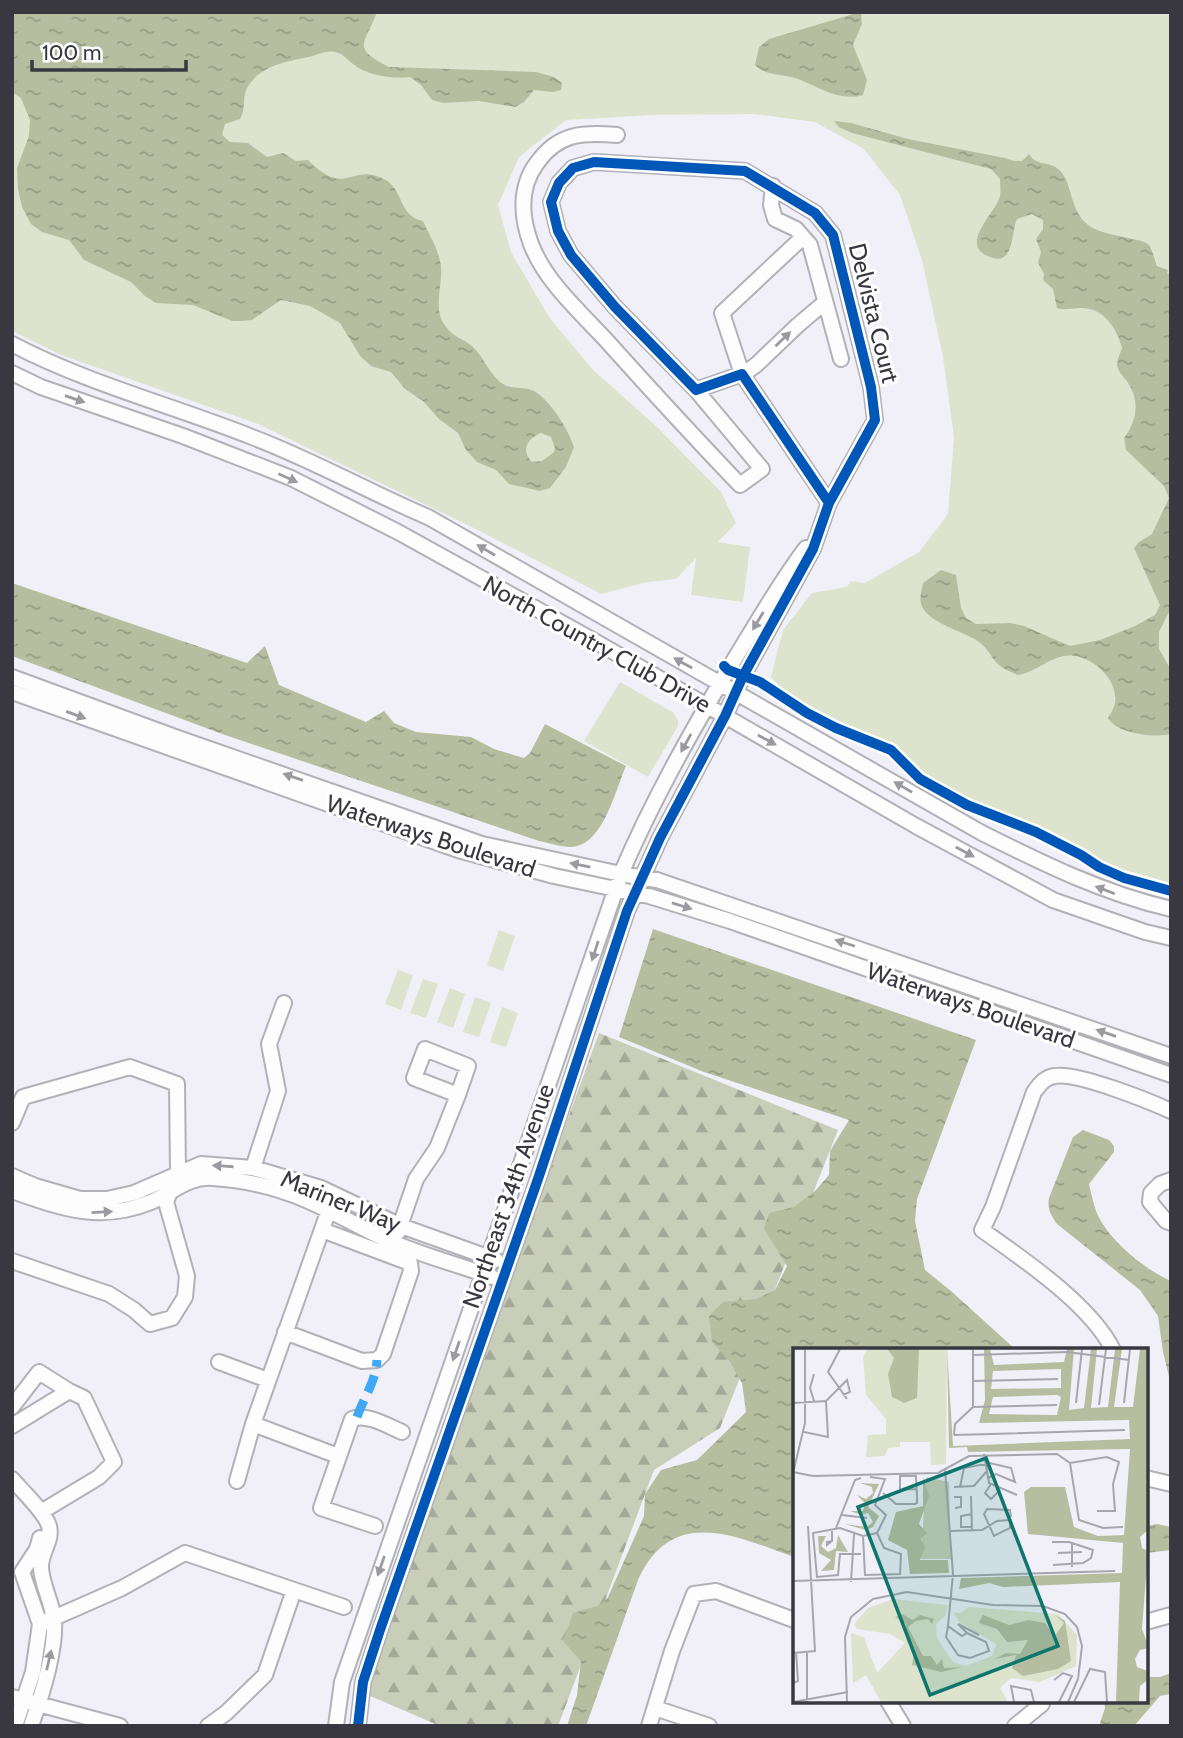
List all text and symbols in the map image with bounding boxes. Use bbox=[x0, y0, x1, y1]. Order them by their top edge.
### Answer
scale bar bbox=[32, 28, 186, 72]
text: 100 m bbox=[42, 40, 101, 65]
street label: Delvista Court bbox=[843, 240, 905, 386]
one-way arrow bbox=[774, 332, 791, 348]
one-way arrow bbox=[65, 394, 86, 405]
one-way arrow bbox=[278, 473, 299, 484]
one-way arrow bbox=[476, 544, 495, 556]
street label: North Country Club Drive bbox=[478, 569, 716, 719]
one-way arrow bbox=[751, 612, 764, 631]
one-way arrow bbox=[674, 657, 693, 669]
one-way arrow bbox=[66, 710, 87, 721]
one-way arrow bbox=[680, 733, 692, 753]
one-way arrow bbox=[757, 734, 777, 746]
one-way arrow bbox=[283, 771, 304, 782]
one-way arrow bbox=[893, 781, 912, 793]
street label: Waterways Boulevard bbox=[323, 788, 539, 884]
one-way arrow bbox=[955, 846, 975, 858]
one-way arrow bbox=[569, 860, 591, 871]
one-way arrow bbox=[1095, 884, 1116, 895]
one-way arrow bbox=[672, 901, 693, 912]
one-way arrow bbox=[834, 937, 855, 948]
one-way arrow bbox=[589, 941, 600, 962]
street label: Waterways Boulevard bbox=[863, 956, 1079, 1054]
one-way arrow bbox=[1096, 1027, 1117, 1038]
street label: Northeast 34th Avenue bbox=[456, 1080, 560, 1312]
one-way arrow bbox=[212, 1160, 234, 1171]
street label: Mariner Way bbox=[277, 1164, 405, 1238]
one-way arrow bbox=[91, 1207, 113, 1218]
one-way arrow bbox=[450, 1341, 461, 1362]
inset map bbox=[793, 1348, 1148, 1703]
one-way arrow bbox=[375, 1556, 386, 1577]
one-way arrow bbox=[44, 1649, 55, 1671]

